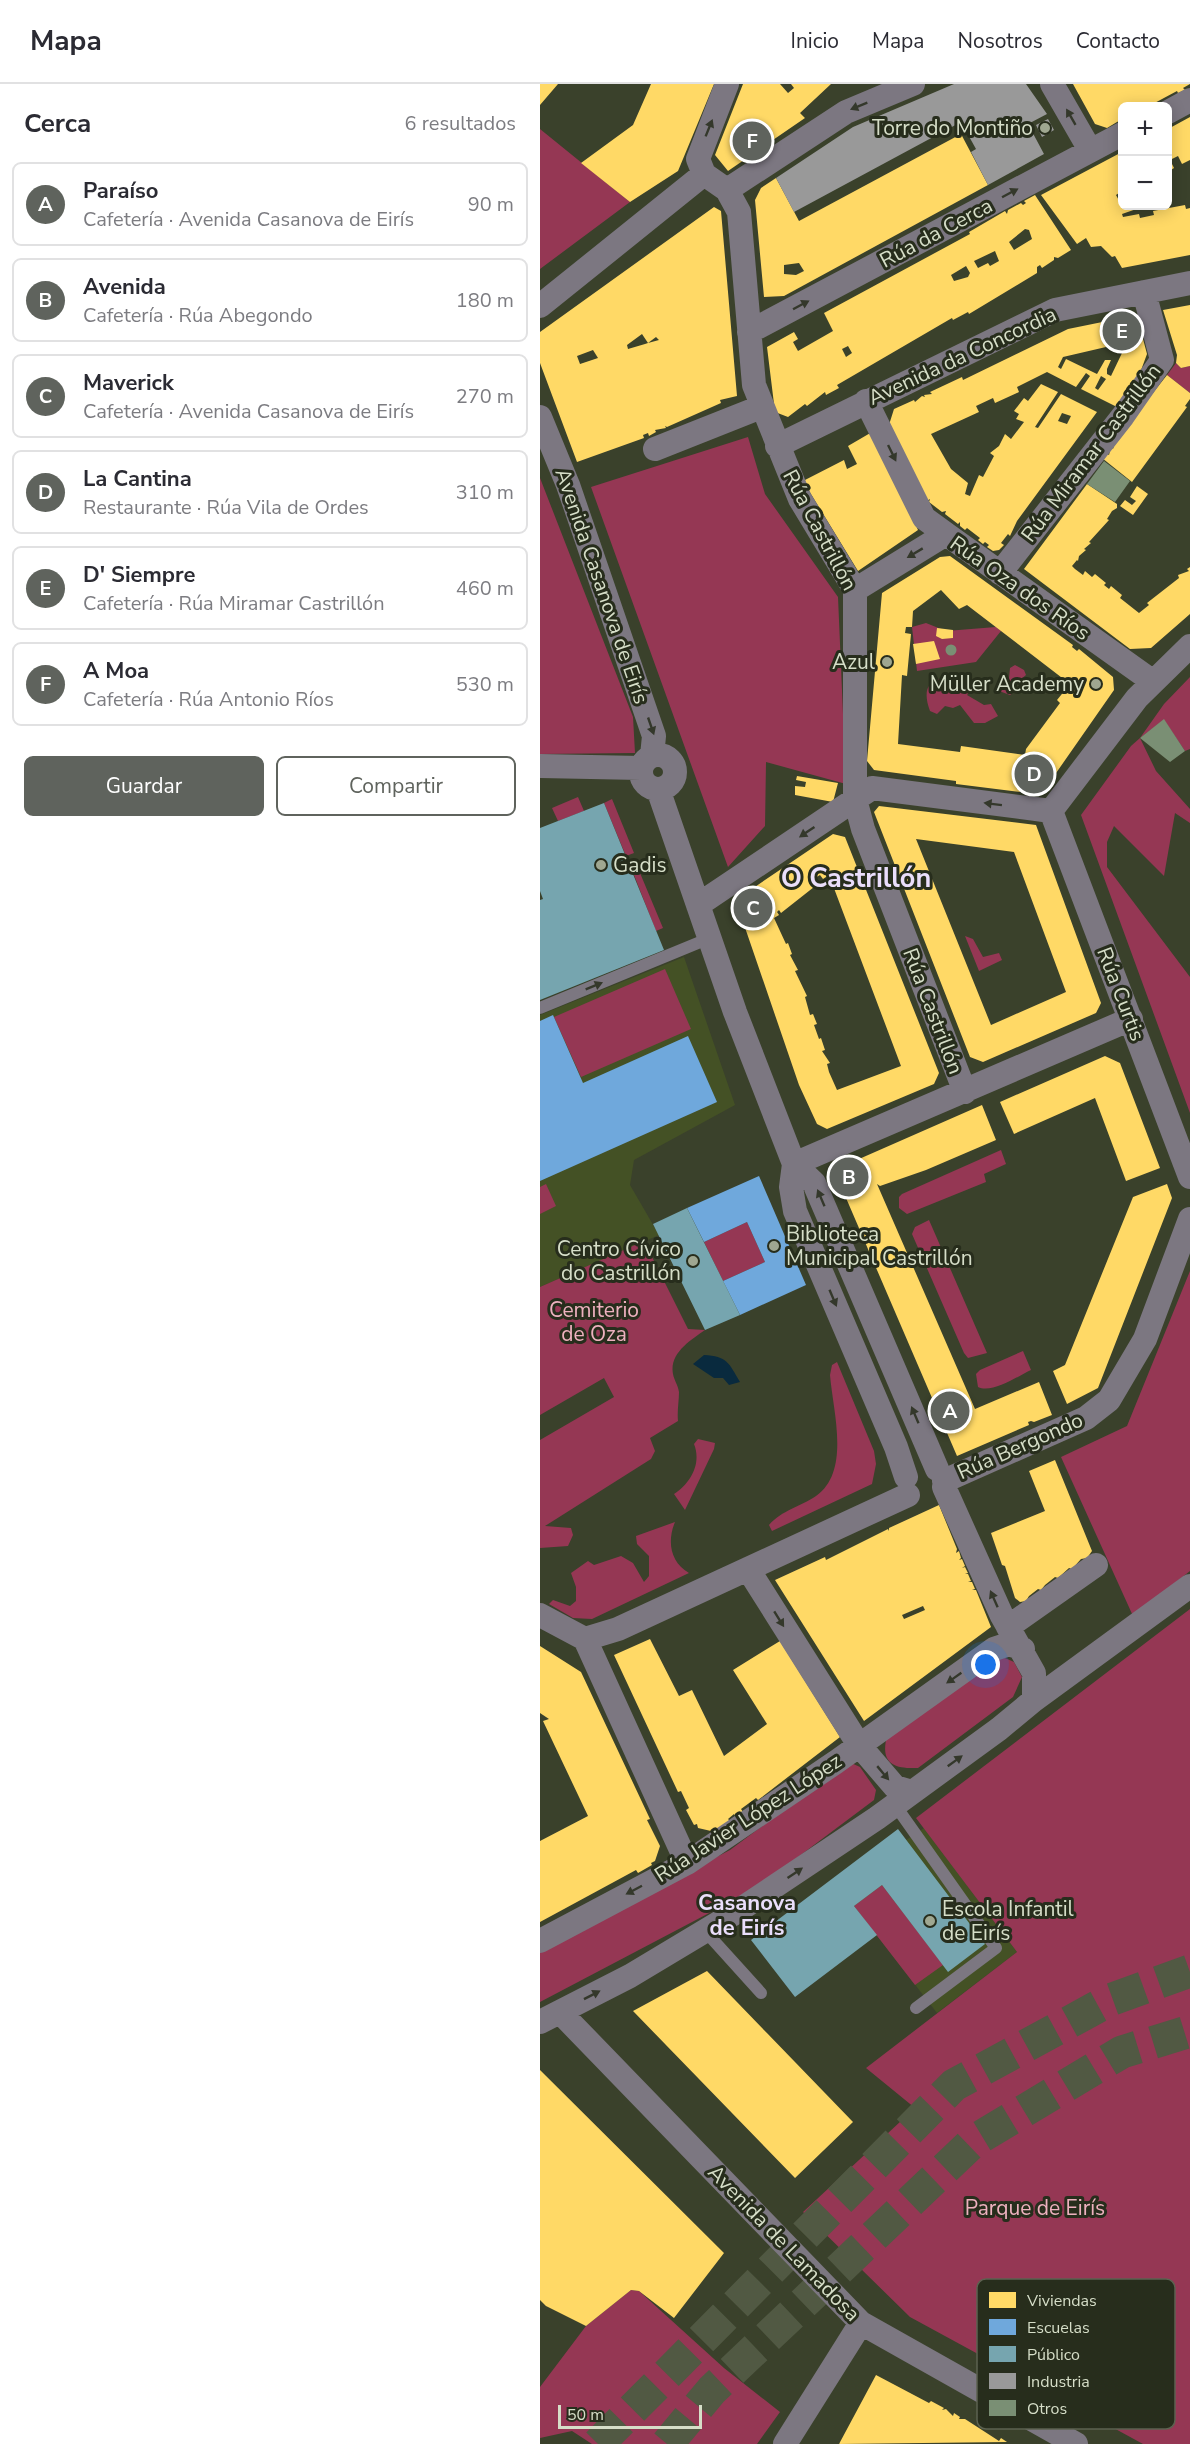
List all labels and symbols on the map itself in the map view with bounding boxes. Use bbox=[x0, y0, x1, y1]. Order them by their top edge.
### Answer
one-way arrow bbox=[850, 101, 868, 111]
one-way arrow bbox=[1065, 109, 1076, 125]
place label: Torre do Montiño bbox=[872, 114, 1033, 142]
pin: F bbox=[732, 118, 772, 164]
one-way arrow bbox=[704, 119, 714, 137]
marker: Torre do Montiño bbox=[1038, 121, 1052, 135]
one-way arrow bbox=[1002, 188, 1019, 198]
street label: Rúa da Cerca bbox=[875, 192, 997, 274]
one-way arrow bbox=[793, 300, 810, 310]
street label: Avenida da Concordia bbox=[863, 300, 1061, 412]
pin: E bbox=[1102, 308, 1142, 354]
street label: Rúa Miramar Castrillón bbox=[1015, 358, 1167, 548]
one-way arrow bbox=[887, 445, 897, 462]
street label: Avenida Casanova de Eirís bbox=[549, 465, 655, 707]
street label: Rúa Castrillón bbox=[776, 465, 864, 595]
street label: Rúa Oza dos Ríos bbox=[944, 529, 1096, 647]
one-way arrow bbox=[907, 548, 923, 559]
place label: Azul bbox=[832, 648, 876, 676]
marker: Azul bbox=[880, 655, 894, 669]
place label: Müller Academy bbox=[930, 670, 1084, 698]
marker: Müller Academy bbox=[1089, 677, 1103, 691]
one-way arrow bbox=[646, 717, 656, 735]
pin: D bbox=[1014, 752, 1054, 796]
one-way arrow bbox=[984, 799, 1003, 808]
one-way arrow bbox=[799, 826, 815, 837]
place label: Gadis bbox=[613, 851, 667, 879]
marker: Gadis bbox=[594, 858, 608, 872]
district label: O Castrillón bbox=[781, 860, 931, 897]
pin: C bbox=[734, 886, 772, 930]
street label: Rúa Curtis bbox=[1090, 943, 1152, 1045]
street label: Rúa Castrillón bbox=[896, 944, 970, 1078]
one-way arrow bbox=[585, 981, 603, 990]
pin: B bbox=[830, 1154, 868, 1200]
one-way arrow bbox=[816, 1188, 826, 1206]
place label: Biblioteca Municipal Castrillón bbox=[786, 1220, 973, 1272]
place label: Centro Cívico do Castrillón bbox=[557, 1235, 681, 1287]
marker: Biblioteca Municipal Castrillón bbox=[767, 1239, 781, 1253]
marker: Centro Cívico do Castrillón bbox=[686, 1254, 700, 1268]
one-way arrow bbox=[828, 1290, 838, 1308]
park label: Cemiterio de Oza bbox=[549, 1296, 639, 1348]
pin: A bbox=[930, 1388, 970, 1434]
one-way arrow bbox=[910, 1406, 920, 1424]
street label: Rúa Bergondo bbox=[953, 1406, 1087, 1486]
one-way arrow bbox=[989, 1590, 998, 1607]
one-way arrow bbox=[774, 1611, 785, 1627]
your location bbox=[971, 1650, 1000, 1679]
one-way arrow bbox=[946, 1672, 962, 1684]
street label: Rúa Javier López López bbox=[649, 1747, 847, 1889]
one-way arrow bbox=[947, 1756, 962, 1768]
one-way arrow bbox=[876, 1765, 889, 1780]
one-way arrow bbox=[787, 1868, 803, 1879]
one-way arrow bbox=[626, 1885, 643, 1895]
district label: Casanova de Eirís bbox=[698, 1888, 796, 1943]
place label: Escola Infantil de Eirís bbox=[942, 1895, 1075, 1947]
marker: Escola Infantil de Eirís bbox=[923, 1914, 937, 1928]
one-way arrow bbox=[583, 1991, 601, 2001]
street label: Avenida de Lamadosa bbox=[702, 2159, 866, 2327]
park label: Parque de Eirís bbox=[965, 2194, 1105, 2222]
legend bbox=[977, 2279, 1175, 2429]
text: Viviendas bbox=[1026, 2290, 1097, 2312]
text: Escuelas bbox=[1027, 2317, 1090, 2339]
text: Público bbox=[1027, 2344, 1080, 2366]
text: Industria bbox=[1027, 2371, 1090, 2393]
text: Otros bbox=[1027, 2398, 1067, 2420]
scale bar bbox=[558, 2402, 702, 2430]

